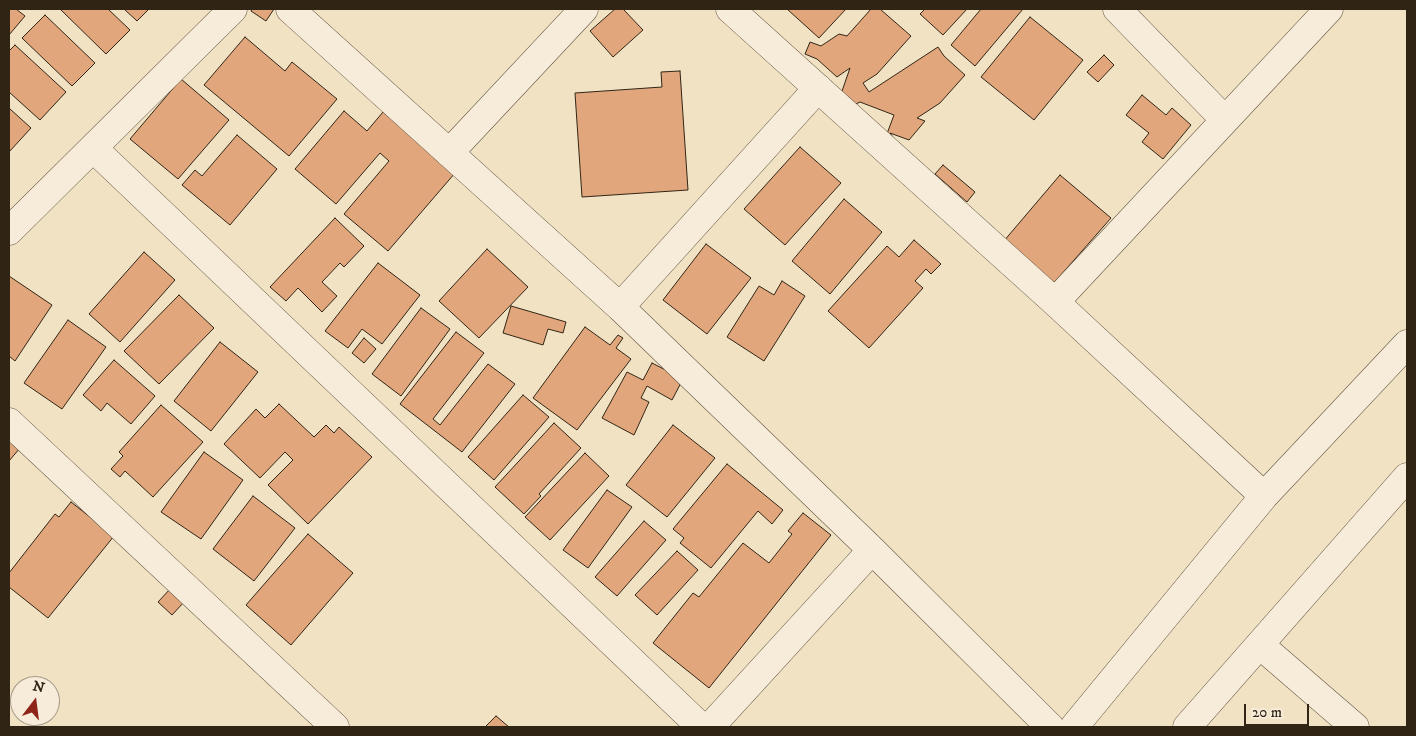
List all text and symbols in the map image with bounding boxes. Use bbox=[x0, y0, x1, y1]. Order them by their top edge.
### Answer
north arrow bbox=[10, 676, 60, 726]
text: N bbox=[31, 677, 47, 698]
scale bar bbox=[1246, 694, 1311, 726]
text: 20 m bbox=[1252, 703, 1282, 722]

